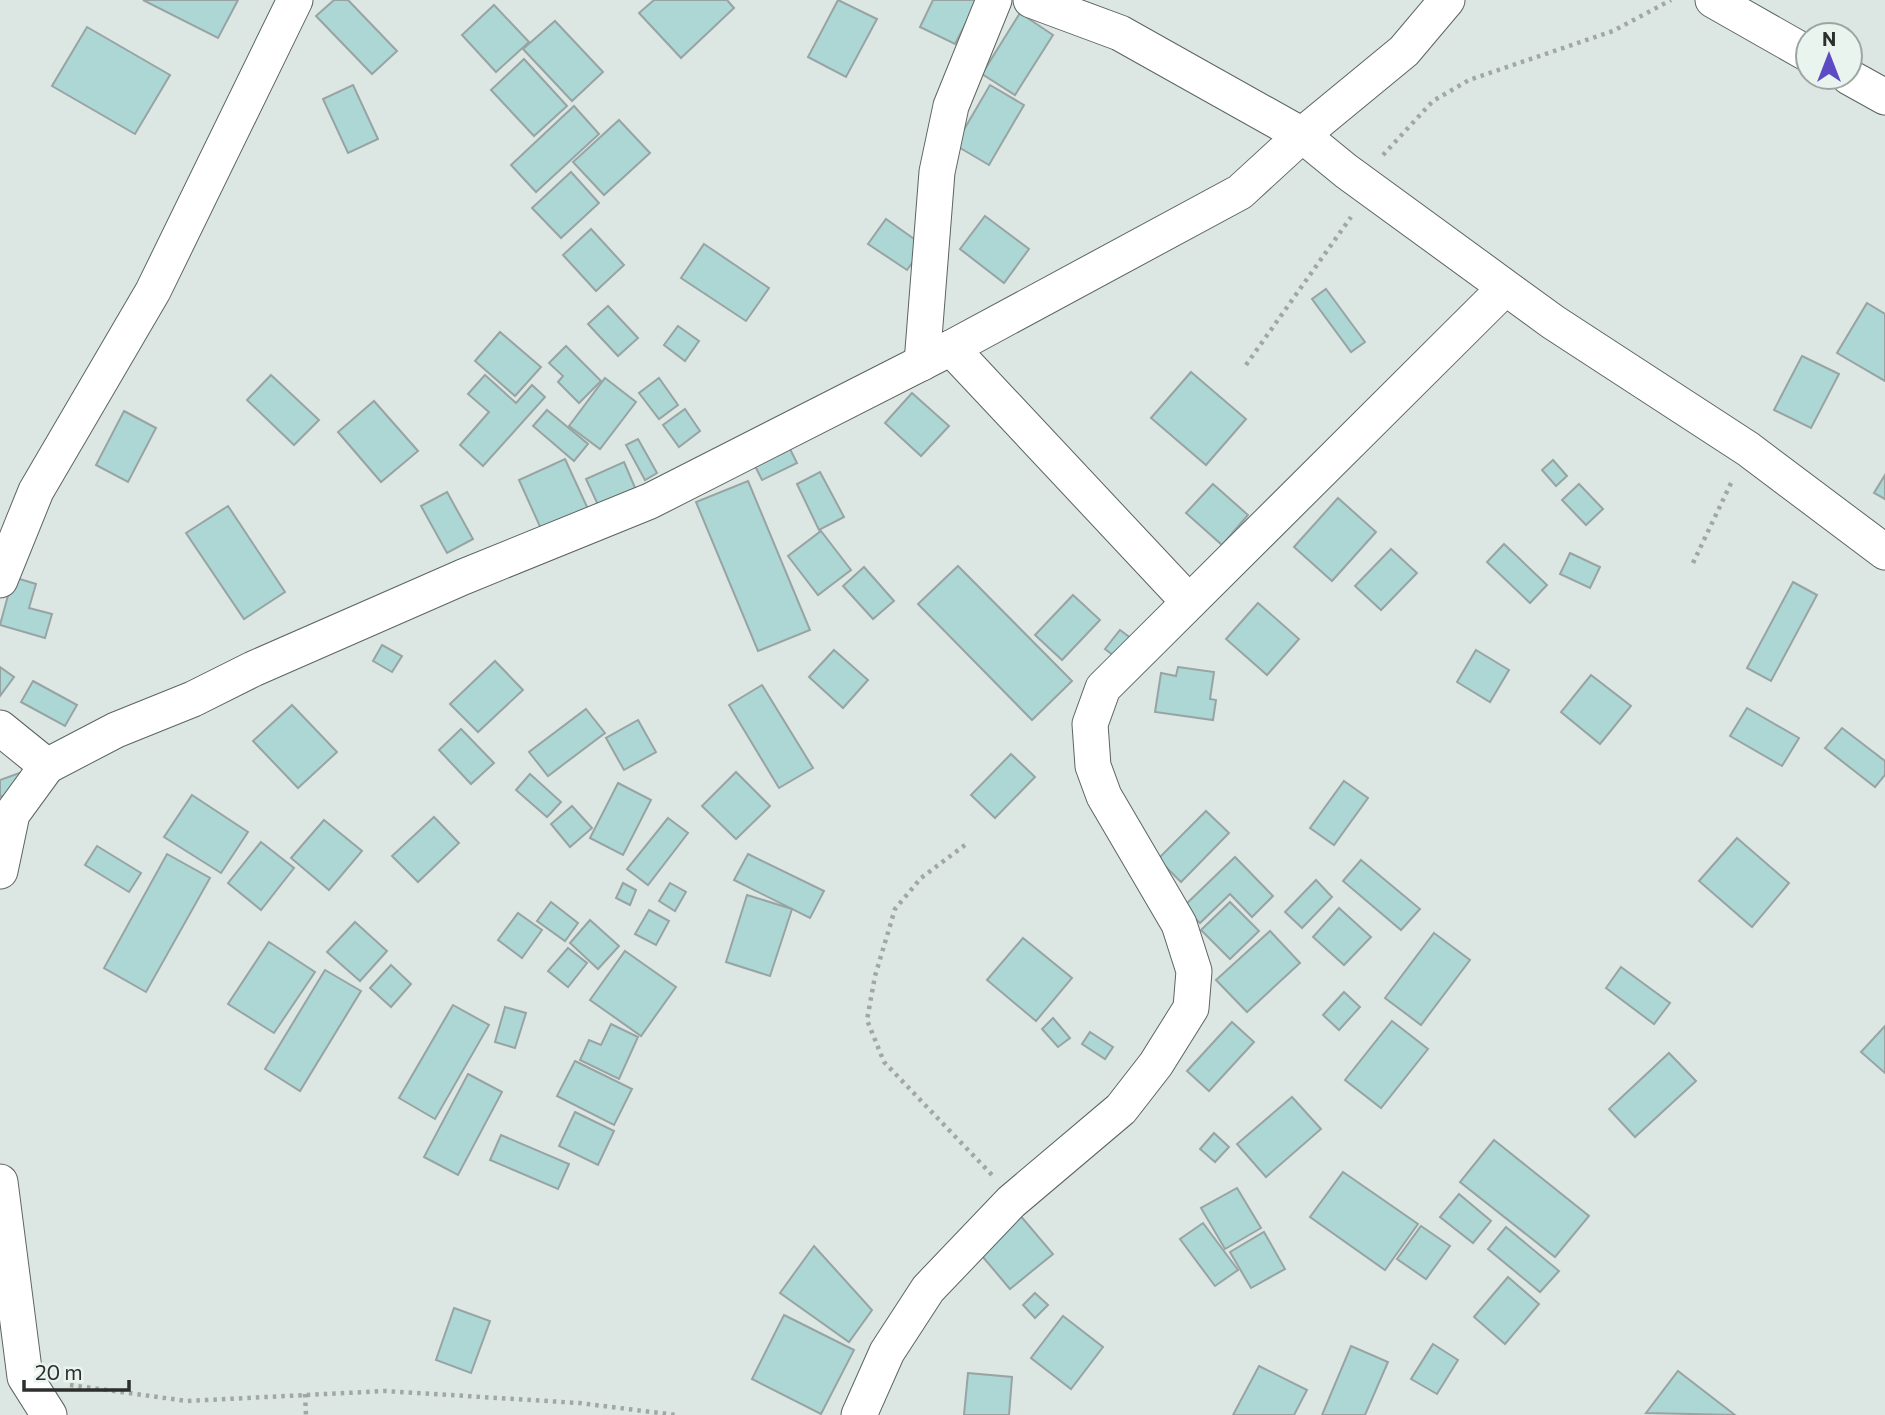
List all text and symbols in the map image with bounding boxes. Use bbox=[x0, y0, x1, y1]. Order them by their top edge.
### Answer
north arrow bbox=[1794, 21, 1864, 91]
text: N bbox=[1822, 27, 1836, 50]
scale bar bbox=[24, 1348, 130, 1392]
text: 20 m bbox=[35, 1359, 83, 1384]

